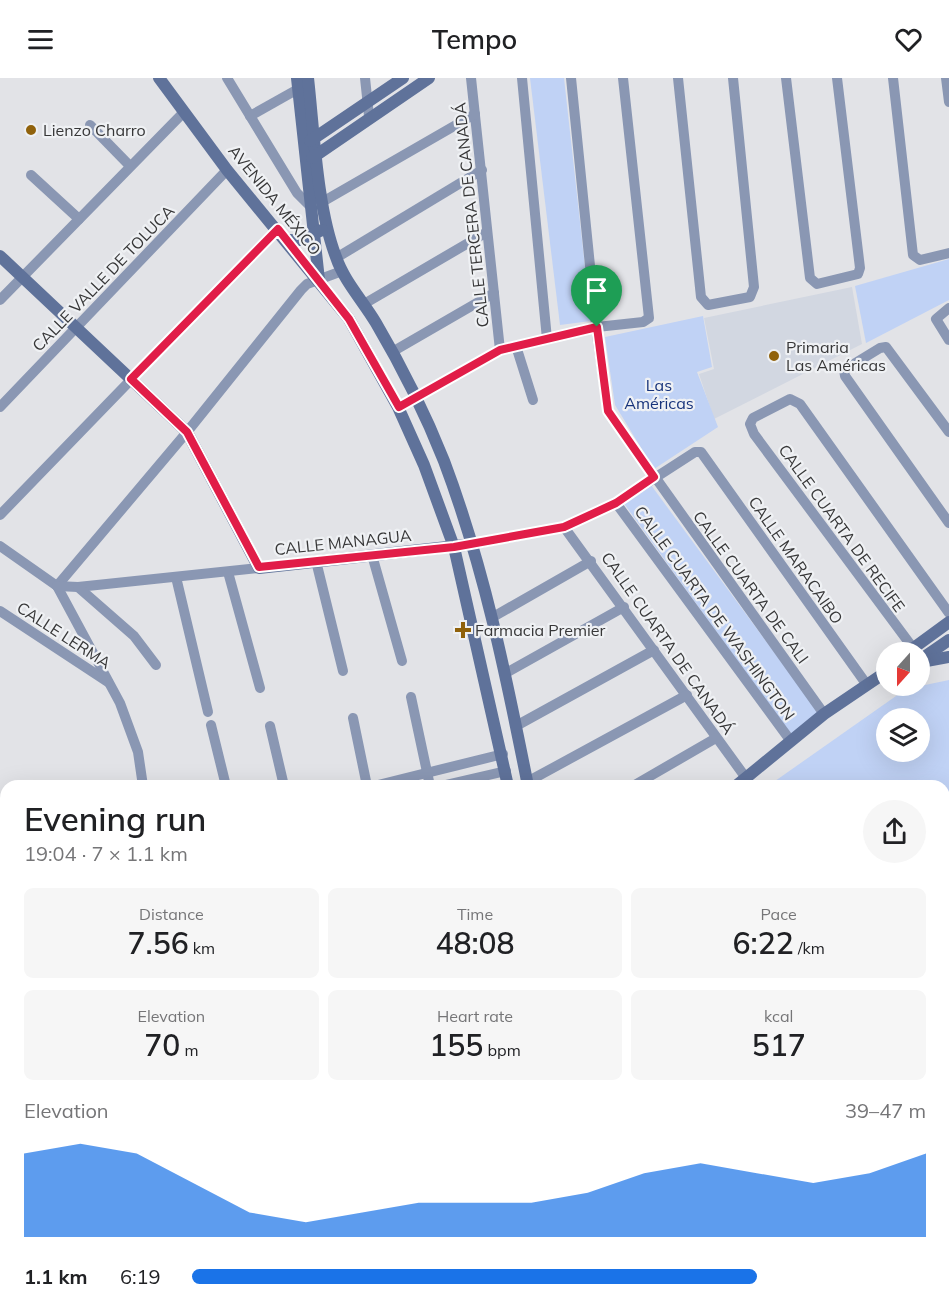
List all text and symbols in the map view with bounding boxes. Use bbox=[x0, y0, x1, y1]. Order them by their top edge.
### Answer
text: Tempo bbox=[432, 22, 517, 56]
icon: menu bbox=[24, 23, 57, 56]
icon: heart bbox=[892, 23, 925, 56]
street label: CALLE TERCERA DE CANADÁ bbox=[449, 101, 493, 328]
place label: Lienzo Charro bbox=[43, 120, 146, 140]
marker: Lienzo Charro bbox=[24, 123, 38, 137]
street label: AVENIDA MÉXICO bbox=[224, 141, 326, 259]
street label: CALLE VALLE DE TOLUCA bbox=[28, 200, 178, 355]
pin bbox=[571, 265, 622, 327]
icon: arrive bbox=[580, 274, 613, 307]
place label: Primaria Las Américas bbox=[786, 337, 886, 375]
marker: Primaria Las Américas bbox=[767, 349, 781, 363]
park label: Las Américas bbox=[624, 375, 694, 413]
street label: CALLE CUARTA DE RECIFE bbox=[774, 440, 910, 616]
street label: CALLE MARACAIBO bbox=[744, 492, 848, 628]
street label: CALLE CUARTA DE WASHINGTON bbox=[630, 502, 800, 724]
street label: CALLE CUARTA DE CALI bbox=[689, 507, 813, 667]
street label: CALLE MANAGUA bbox=[274, 525, 413, 559]
street label: CALLE CUARTA DE CANADÁ bbox=[597, 548, 739, 738]
street label: CALLE LERMA bbox=[13, 597, 115, 673]
place label: Farmacia Premier bbox=[475, 620, 605, 640]
marker: Farmacia Premier bbox=[456, 623, 470, 637]
north arrow bbox=[876, 642, 930, 696]
map controls bbox=[876, 642, 930, 762]
button: layers bbox=[876, 708, 930, 762]
text: Evening run bbox=[24, 798, 206, 839]
button: share bbox=[863, 800, 926, 863]
text: 19:04 · 7 × 1.1 km bbox=[24, 841, 188, 866]
text: Distance bbox=[139, 904, 204, 924]
text: Time bbox=[457, 904, 493, 924]
text: Pace bbox=[761, 904, 797, 924]
text: 7.56 bbox=[128, 924, 189, 962]
text: 48:08 bbox=[435, 924, 515, 962]
text: 6:22 bbox=[733, 924, 794, 962]
text: km bbox=[189, 938, 215, 958]
text: /km bbox=[794, 938, 825, 958]
text: Elevation bbox=[137, 1006, 205, 1026]
text: Heart rate bbox=[437, 1006, 513, 1026]
text: kcal bbox=[764, 1006, 793, 1026]
text: 70 bbox=[144, 1026, 180, 1064]
text: 155 bbox=[429, 1026, 483, 1064]
text: 517 bbox=[752, 1026, 806, 1064]
text: m bbox=[180, 1040, 198, 1060]
text: bpm bbox=[483, 1040, 521, 1060]
text: Elevation bbox=[24, 1098, 109, 1123]
text: 39–47 m bbox=[845, 1098, 926, 1123]
text: 1.1 km bbox=[24, 1264, 87, 1289]
text: 6:19 bbox=[120, 1264, 161, 1289]

